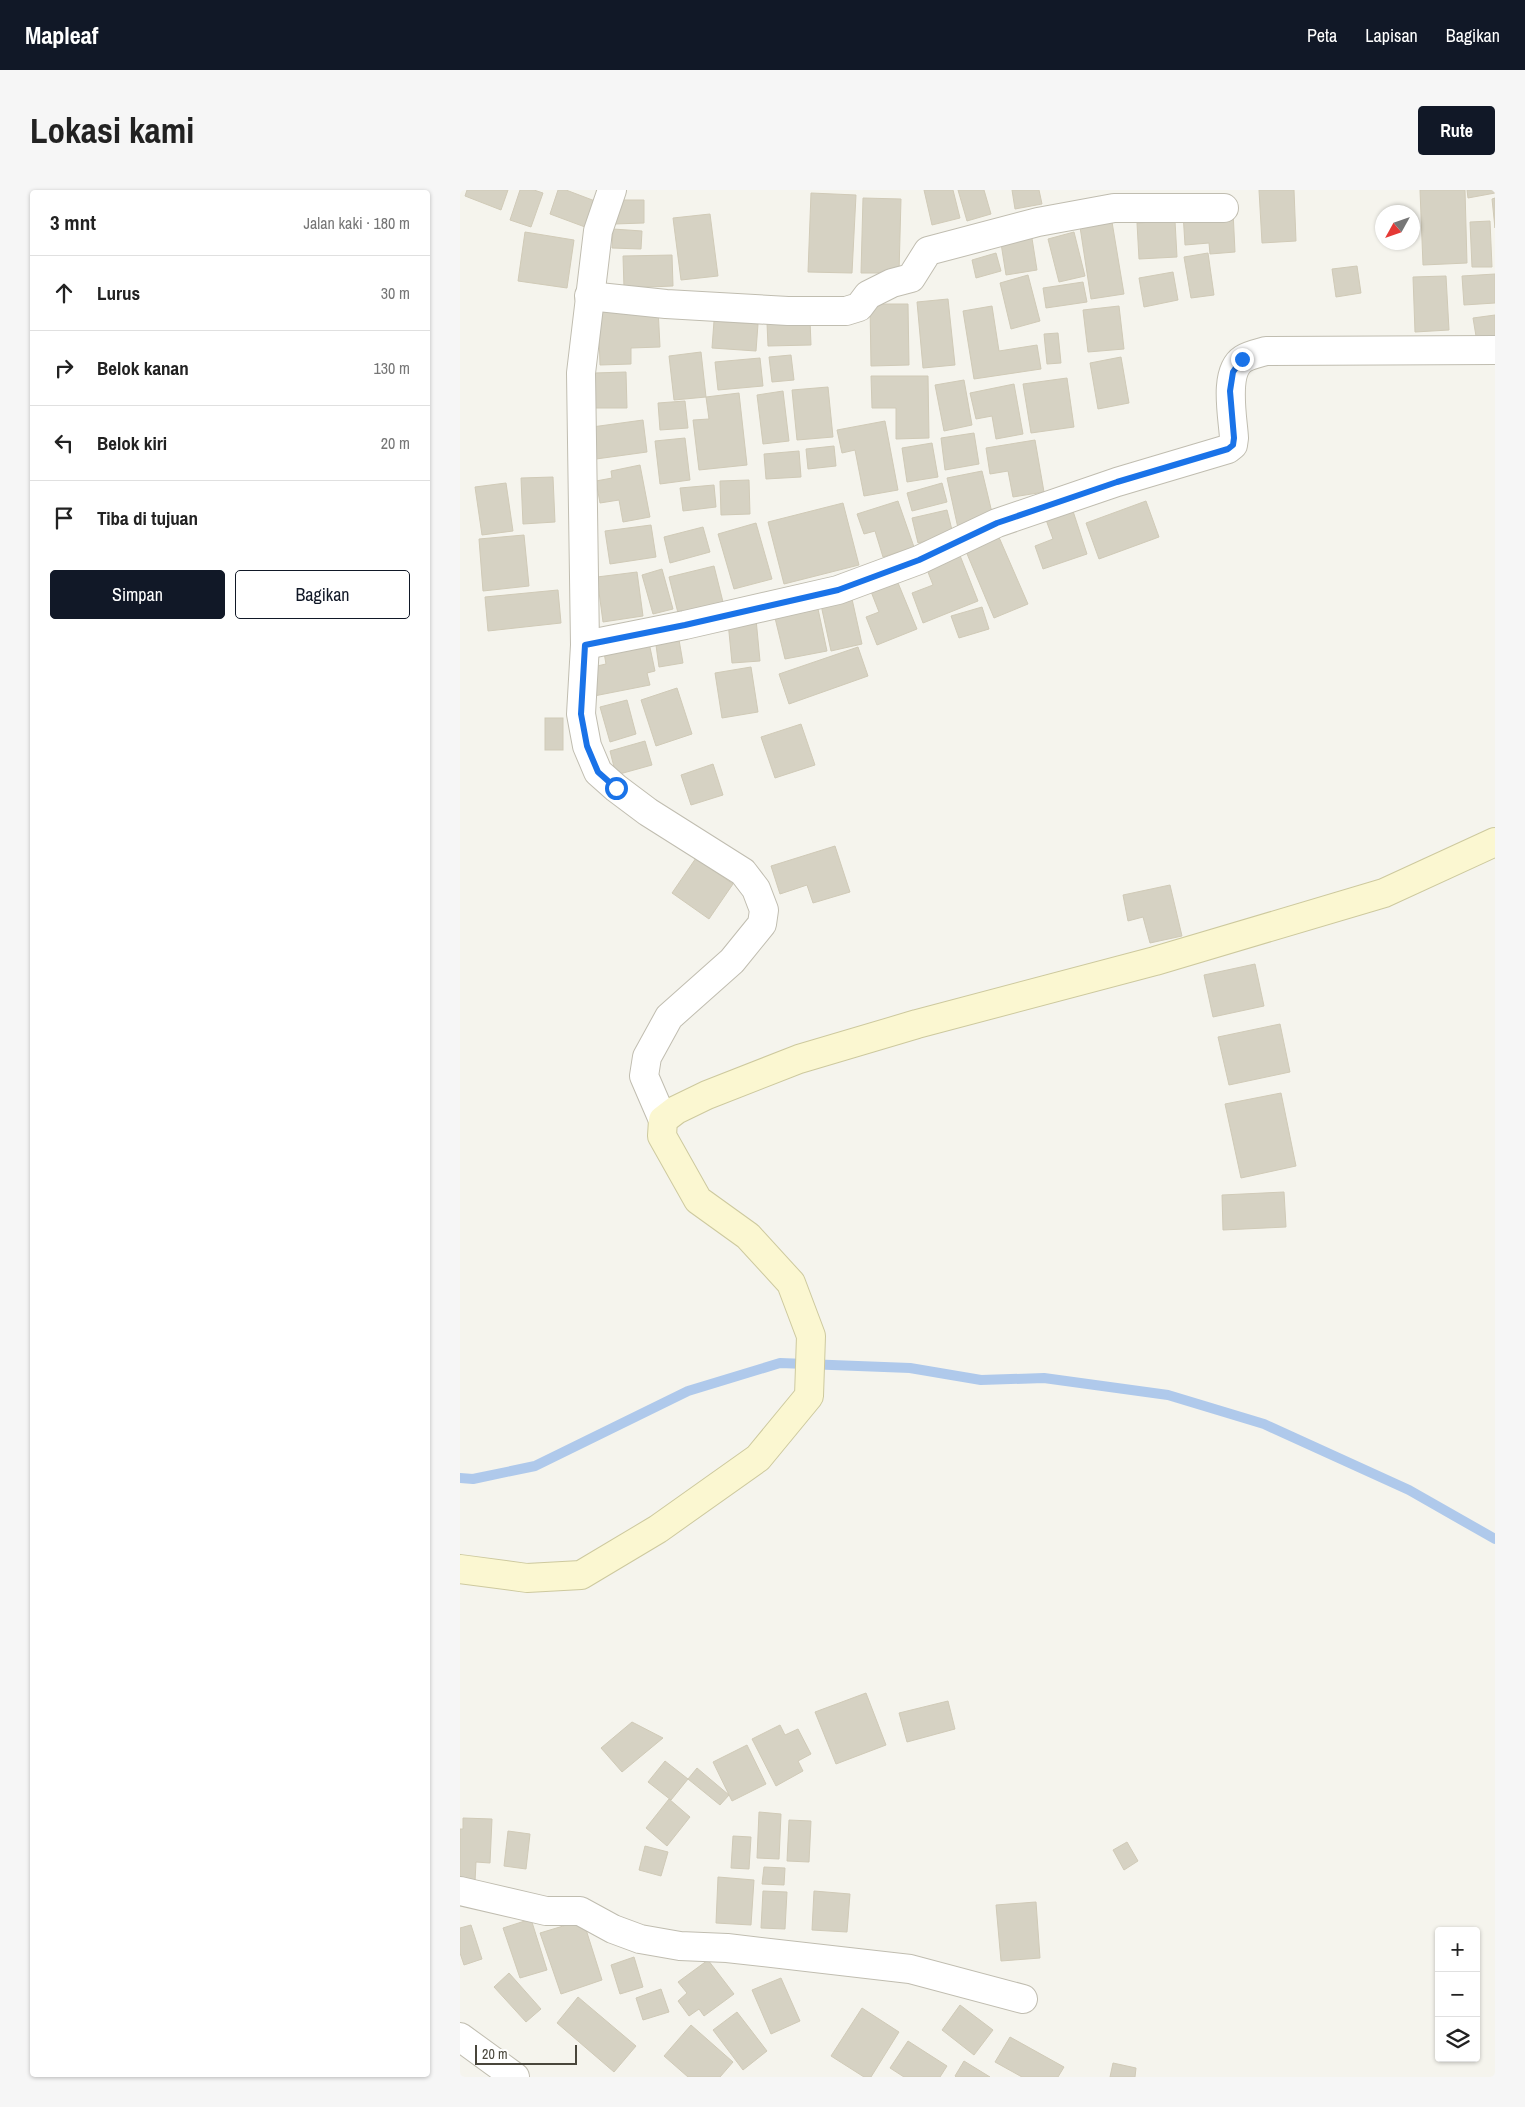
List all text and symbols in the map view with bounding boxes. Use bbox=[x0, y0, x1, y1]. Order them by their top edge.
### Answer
text: Mapleaf bbox=[25, 19, 98, 51]
text: Peta bbox=[1307, 23, 1337, 48]
text: Lapisan bbox=[1365, 23, 1418, 48]
text: Bagikan bbox=[1446, 23, 1500, 48]
button: Rute bbox=[1418, 106, 1495, 155]
text: Lokasi kami bbox=[30, 107, 194, 154]
north arrow bbox=[1375, 205, 1420, 250]
text: 3 mnt bbox=[50, 208, 96, 237]
text: Jalan kaki · 180 m bbox=[304, 212, 410, 234]
icon: ahead bbox=[50, 279, 78, 307]
text: Lurus bbox=[97, 280, 140, 306]
text: 30 m bbox=[381, 282, 410, 304]
route end bbox=[1231, 348, 1254, 371]
icon: right bbox=[50, 354, 78, 382]
text: Belok kanan bbox=[97, 355, 189, 381]
text: 130 m bbox=[374, 357, 410, 379]
icon: left bbox=[50, 429, 78, 457]
text: Belok kiri bbox=[97, 430, 167, 456]
text: 20 m bbox=[381, 432, 410, 454]
icon: arrive bbox=[50, 504, 78, 532]
text: Tiba di tujuan bbox=[97, 505, 198, 531]
button: Simpan bbox=[50, 570, 225, 619]
button: Bagikan bbox=[235, 570, 410, 619]
route start bbox=[605, 777, 628, 800]
map controls bbox=[1435, 1927, 1480, 2062]
button: + bbox=[1435, 1927, 1480, 1972]
button: − bbox=[1435, 1972, 1480, 2017]
button: layers bbox=[1435, 2017, 1480, 2062]
scale bar bbox=[475, 2042, 578, 2065]
text: 20 m bbox=[482, 2045, 508, 2063]

